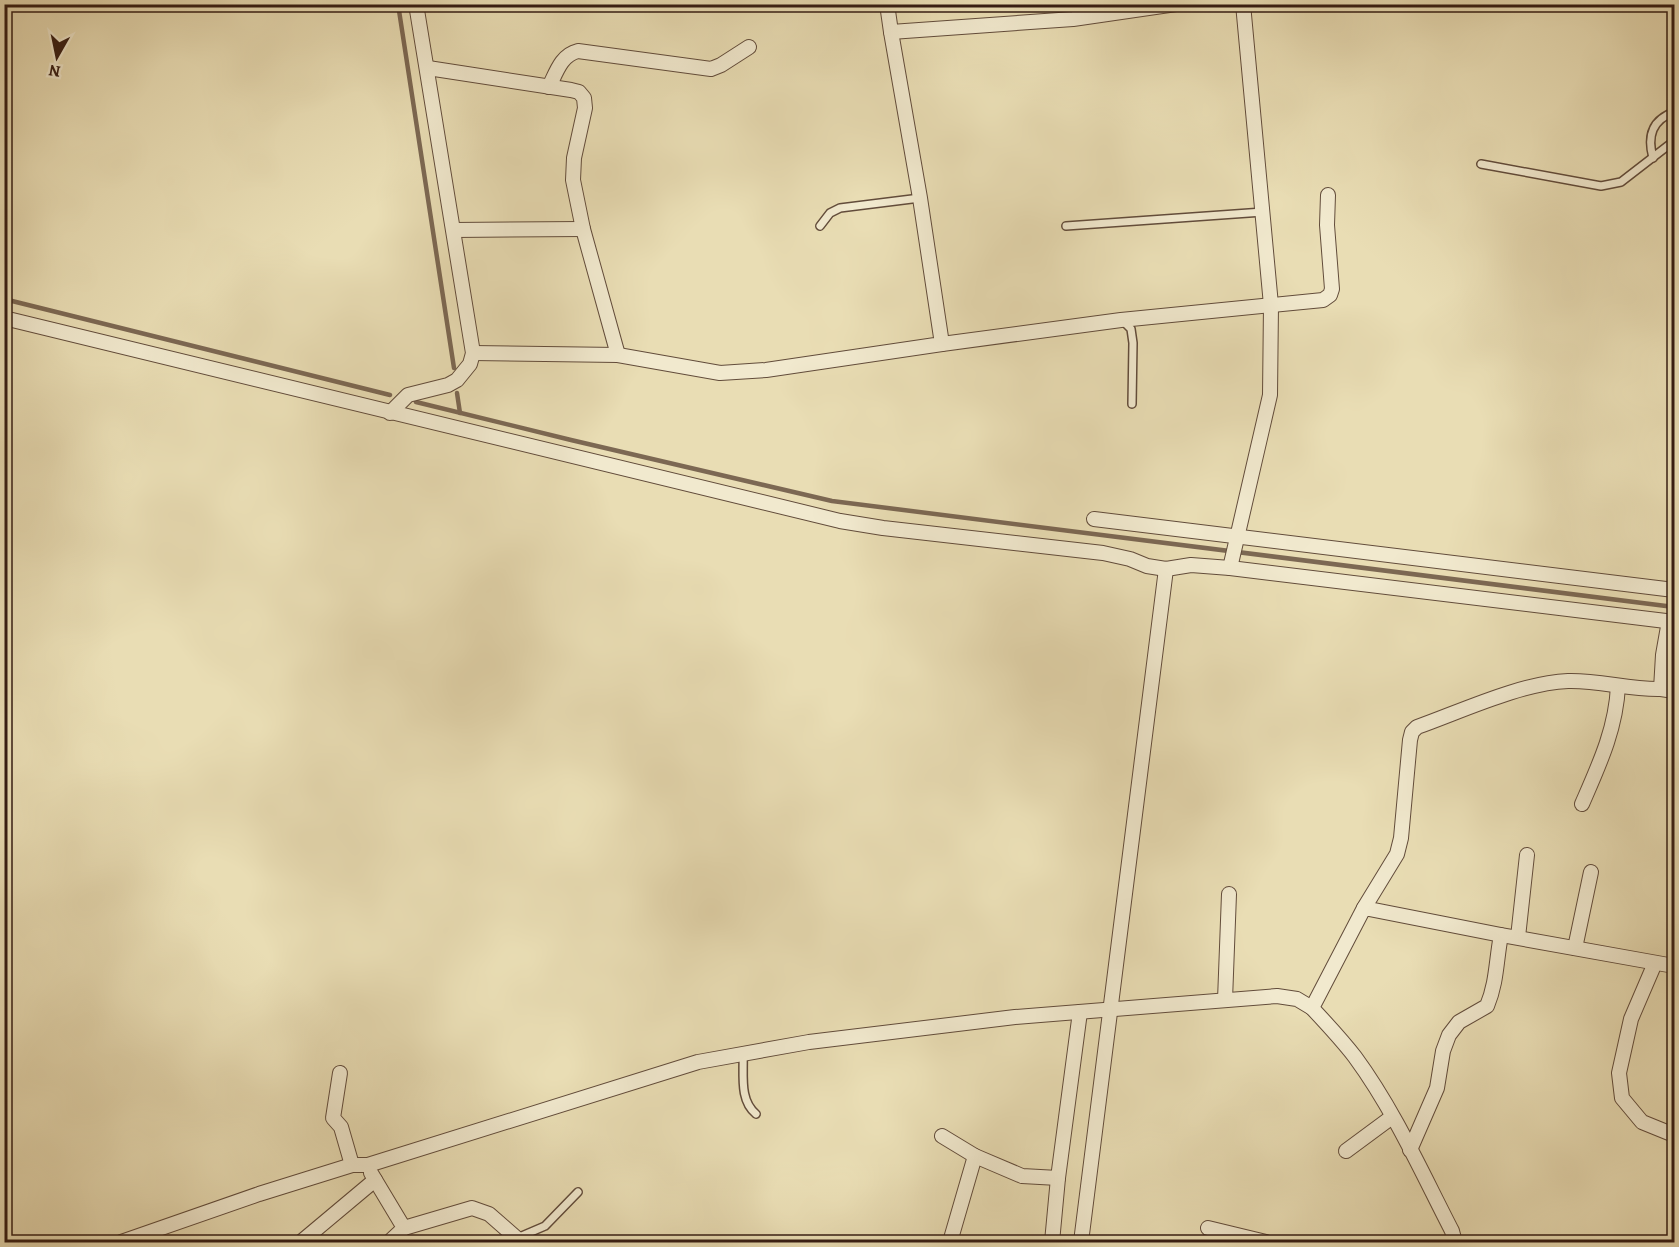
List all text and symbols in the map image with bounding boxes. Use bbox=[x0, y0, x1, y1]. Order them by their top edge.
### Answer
north arrow bbox=[27, 27, 87, 87]
text: N bbox=[47, 59, 62, 83]

